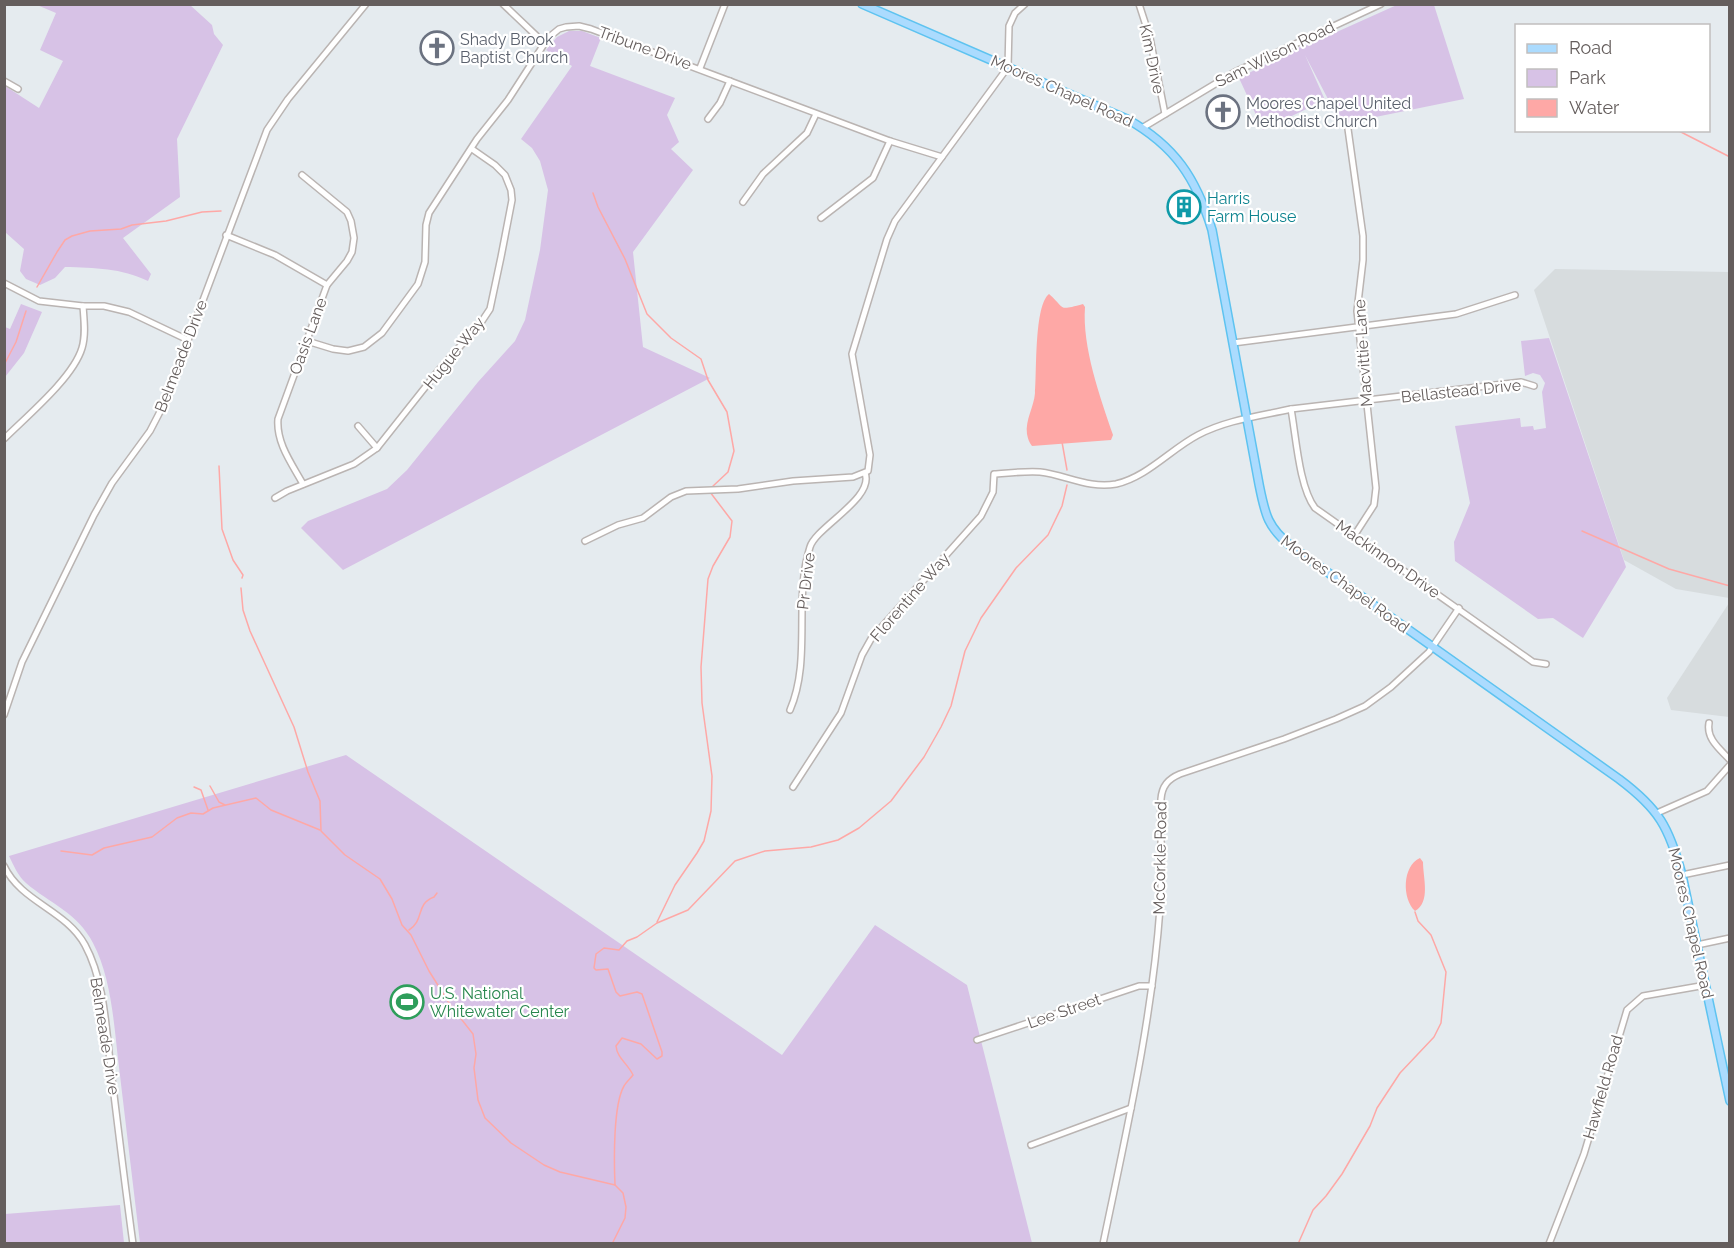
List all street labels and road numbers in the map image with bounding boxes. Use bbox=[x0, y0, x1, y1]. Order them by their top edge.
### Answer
street label: Sam Wilson Road bbox=[1212, 17, 1338, 91]
street label: Tribune Drive bbox=[596, 22, 694, 74]
street label: Kim Drive bbox=[1135, 22, 1169, 96]
street label: Moores Chapel Road bbox=[988, 51, 1136, 131]
street label: Oasis Lane bbox=[285, 295, 331, 377]
street label: Belmeade Drive bbox=[151, 297, 211, 415]
street label: Macvittie Lane bbox=[1350, 299, 1376, 407]
street label: Hugue Way bbox=[419, 313, 489, 393]
street label: Bellastead Drive bbox=[1400, 375, 1522, 407]
street label: Mackinnon Drive bbox=[1332, 516, 1444, 602]
street label: Moores Chapel Road bbox=[1277, 531, 1413, 637]
street label: Florentine Way bbox=[866, 548, 954, 645]
street label: Pr Drive bbox=[793, 551, 819, 611]
street label: McCorkle Road bbox=[1150, 801, 1170, 915]
street label: Moores Chapel Road bbox=[1664, 846, 1718, 1000]
street label: Belmeade Drive bbox=[86, 976, 124, 1096]
street label: Lee Street bbox=[1025, 989, 1104, 1032]
street label: Hawfield Road bbox=[1579, 1033, 1627, 1141]

